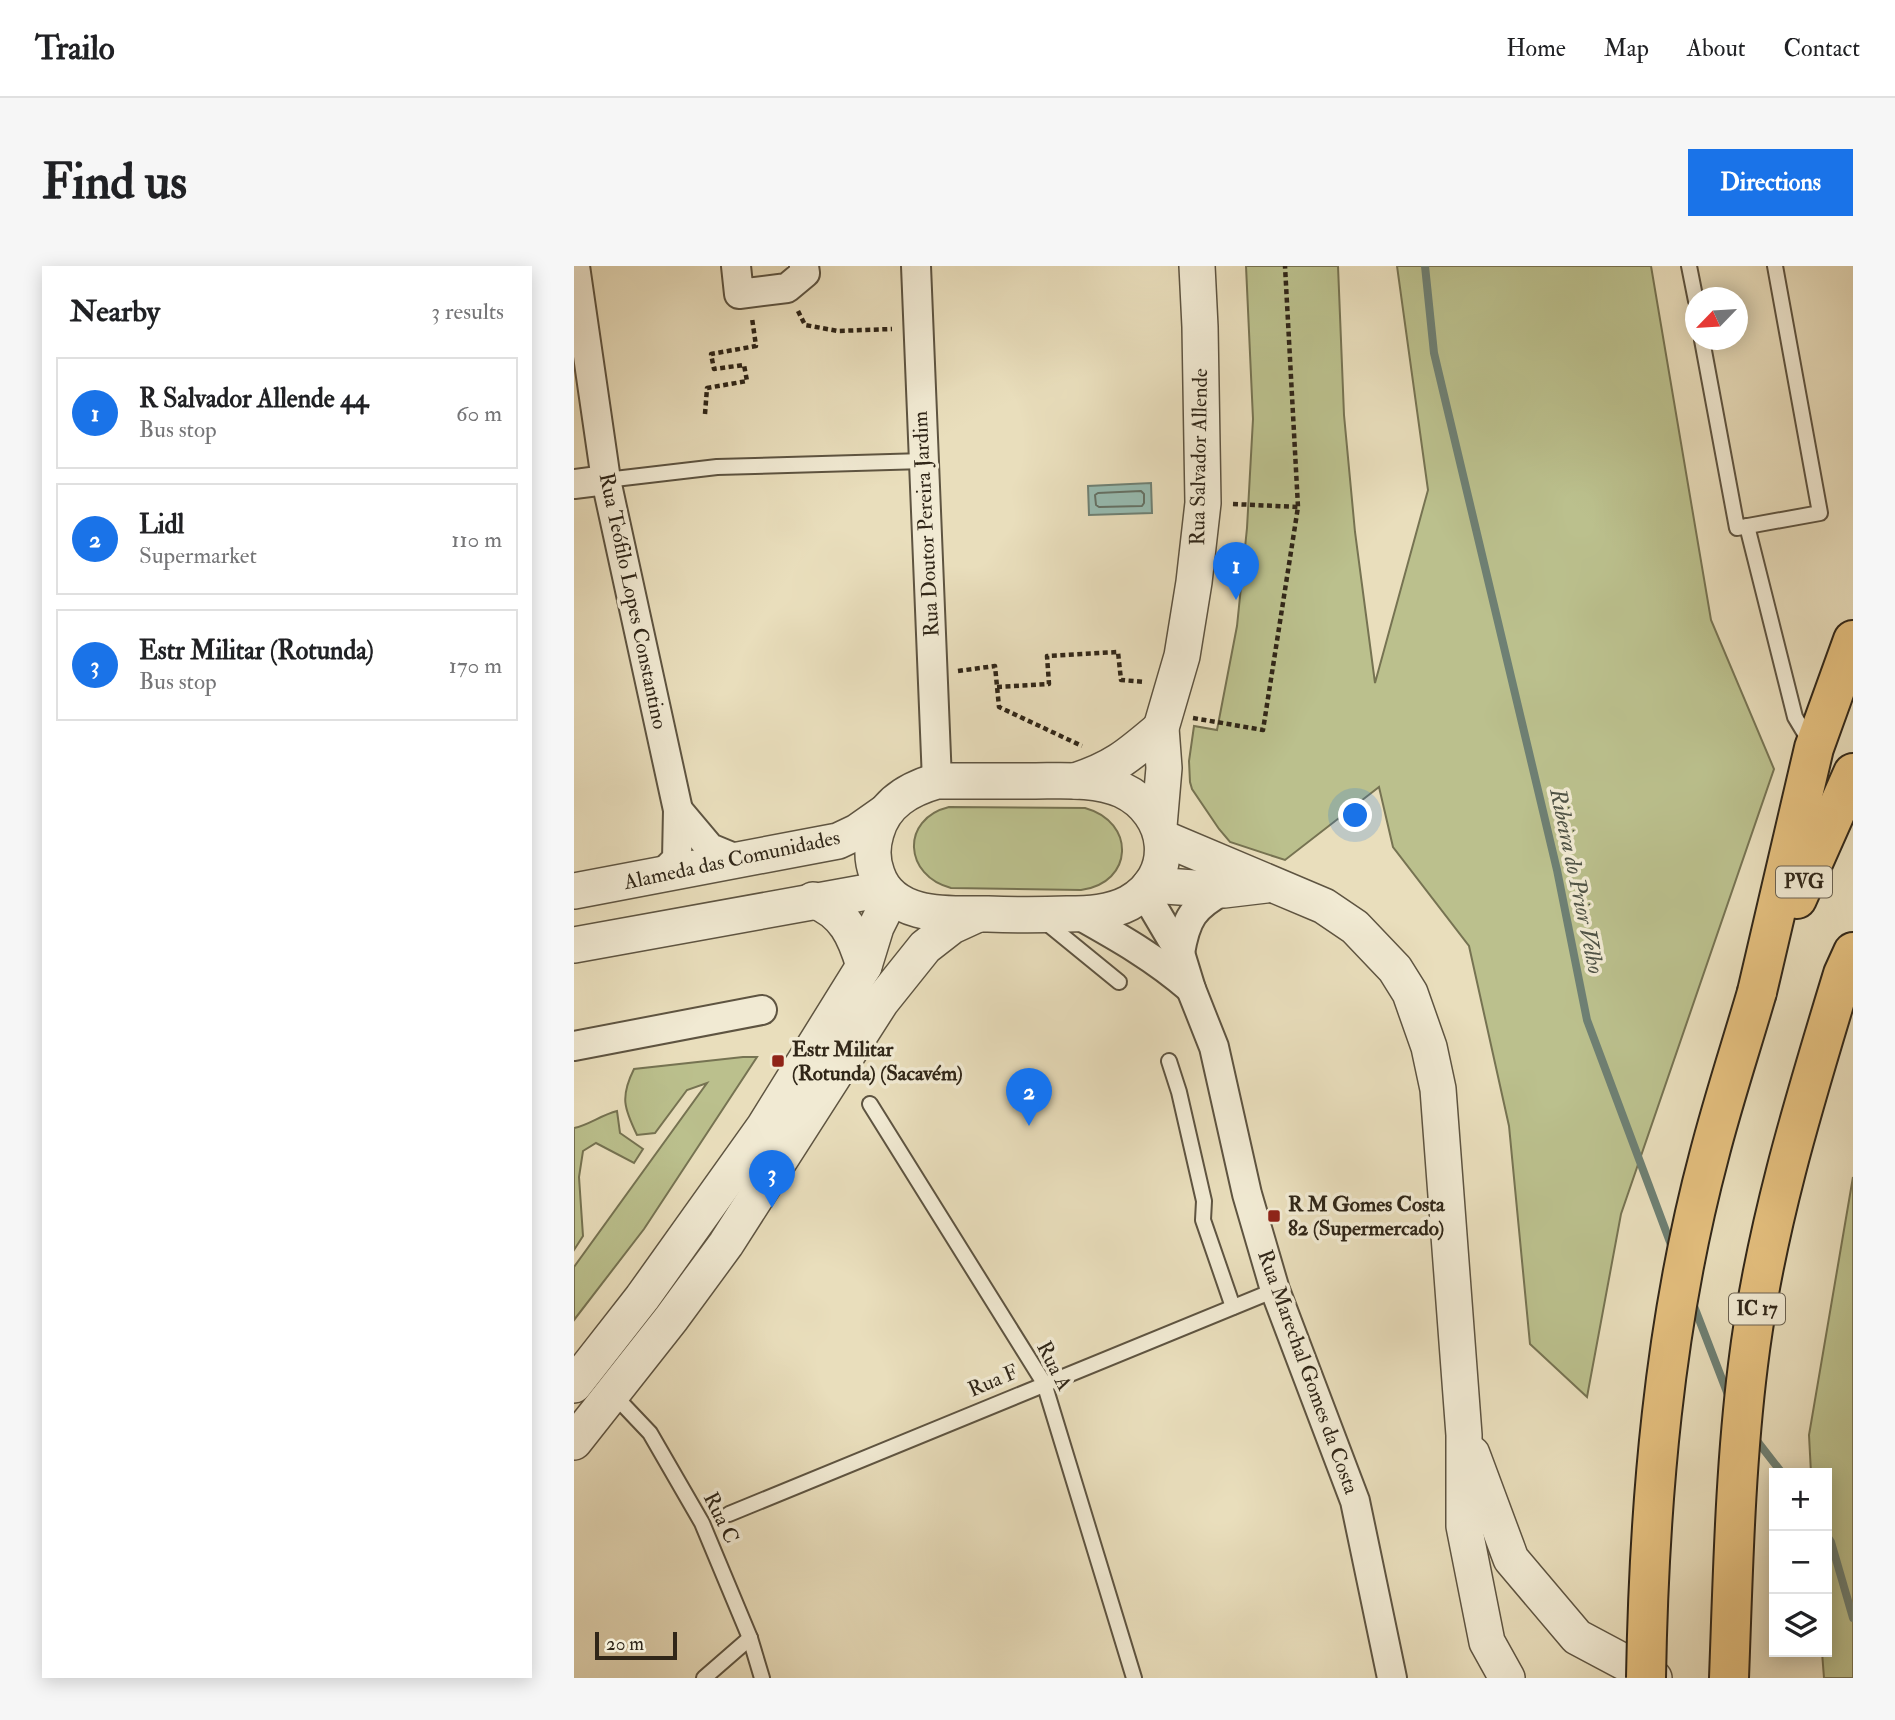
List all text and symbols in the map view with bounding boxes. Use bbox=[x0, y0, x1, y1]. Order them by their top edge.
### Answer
text: Trailo bbox=[35, 28, 115, 69]
text: Home bbox=[1506, 33, 1566, 64]
text: Map bbox=[1604, 33, 1649, 64]
text: About bbox=[1687, 33, 1746, 64]
text: Contact bbox=[1784, 33, 1860, 64]
button: Directions bbox=[1688, 149, 1853, 216]
text: Find us bbox=[42, 152, 187, 213]
north arrow bbox=[1685, 287, 1748, 350]
text: Nearby bbox=[70, 293, 160, 330]
text: 3 results bbox=[431, 297, 504, 326]
street label: Rua Salvador Allende bbox=[1184, 368, 1214, 546]
text: R Salvador Allende 44 bbox=[139, 383, 368, 415]
text: 1 bbox=[91, 399, 99, 428]
text: 60 m bbox=[456, 399, 502, 428]
street label: Rua Doutor Pereira Jardim bbox=[907, 410, 945, 638]
text: Bus stop bbox=[139, 415, 217, 444]
street label: Rua Teófilo Lopes Constantino bbox=[593, 470, 673, 732]
text: Lidl bbox=[139, 509, 184, 541]
text: 2 bbox=[89, 525, 101, 554]
text: 110 m bbox=[451, 525, 502, 554]
text: Supermarket bbox=[139, 541, 257, 570]
pin: 1 bbox=[1213, 542, 1259, 600]
text: Estr Militar (Rotunda) bbox=[139, 635, 374, 667]
text: 3 bbox=[91, 651, 99, 680]
text: 170 m bbox=[449, 651, 502, 680]
text: Bus stop bbox=[139, 667, 217, 696]
water label: Ribeira do Prior Velho bbox=[1543, 785, 1611, 976]
your location bbox=[1338, 798, 1372, 832]
street label: Alameda das Comunidades bbox=[620, 824, 843, 896]
road number: PVG bbox=[1776, 866, 1832, 898]
place label: Estr Militar (Rotunda) (Sacavém) bbox=[792, 1036, 963, 1087]
marker: Estr Militar (Rotunda) (Sacavém) bbox=[770, 1053, 786, 1069]
pin: 2 bbox=[1006, 1068, 1052, 1126]
pin: 3 bbox=[749, 1150, 795, 1208]
place label: R M Gomes Costa 82 (Supermercado) bbox=[1288, 1191, 1446, 1242]
marker: R M Gomes Costa 82 (Supermercado) bbox=[1266, 1208, 1282, 1224]
street label: Rua Marechal Gomes da Costa bbox=[1251, 1246, 1365, 1498]
road number: IC 17 bbox=[1729, 1294, 1785, 1324]
street label: Rua A bbox=[1030, 1337, 1078, 1395]
street label: Rua F bbox=[964, 1358, 1022, 1404]
map controls bbox=[1769, 1468, 1832, 1657]
button: + bbox=[1769, 1468, 1832, 1531]
street label: Rua C bbox=[697, 1488, 745, 1548]
button: − bbox=[1769, 1531, 1832, 1594]
button: layers bbox=[1769, 1594, 1832, 1657]
scale bar bbox=[595, 1629, 677, 1661]
text: 20 m bbox=[606, 1632, 644, 1656]

